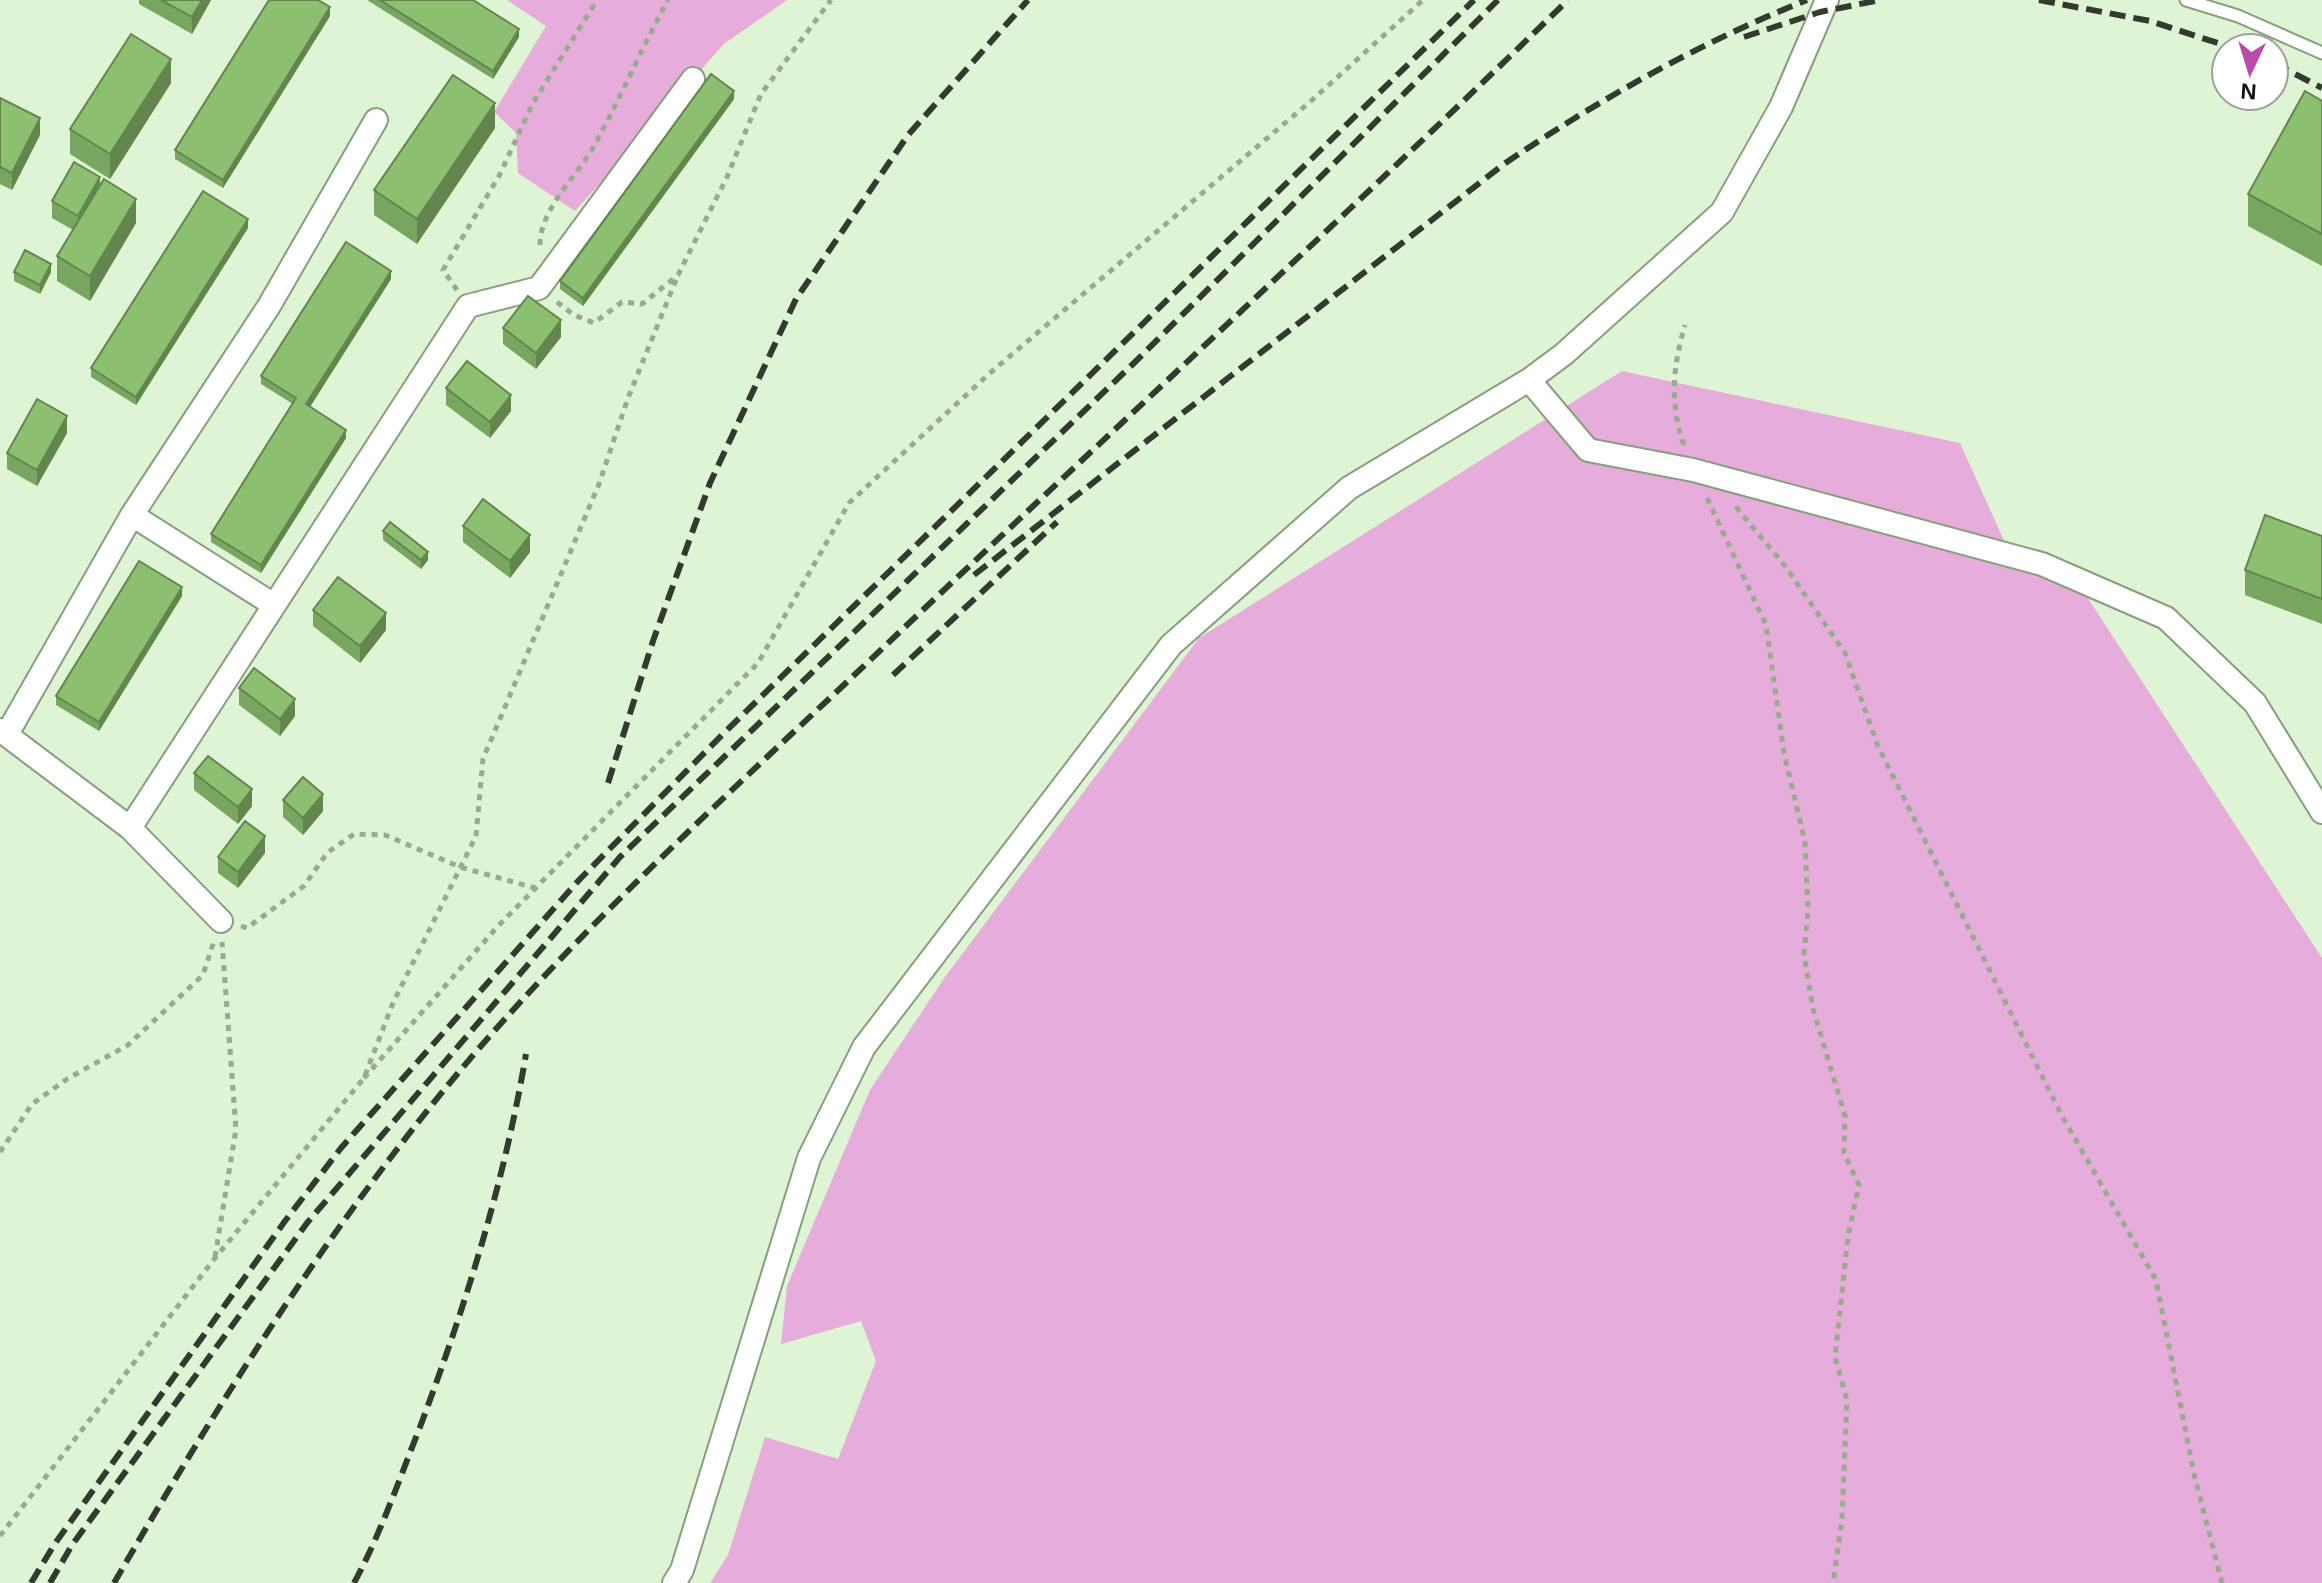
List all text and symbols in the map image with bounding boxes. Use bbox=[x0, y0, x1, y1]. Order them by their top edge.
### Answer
north arrow bbox=[2210, 32, 2290, 112]
text: N bbox=[2240, 78, 2257, 104]

